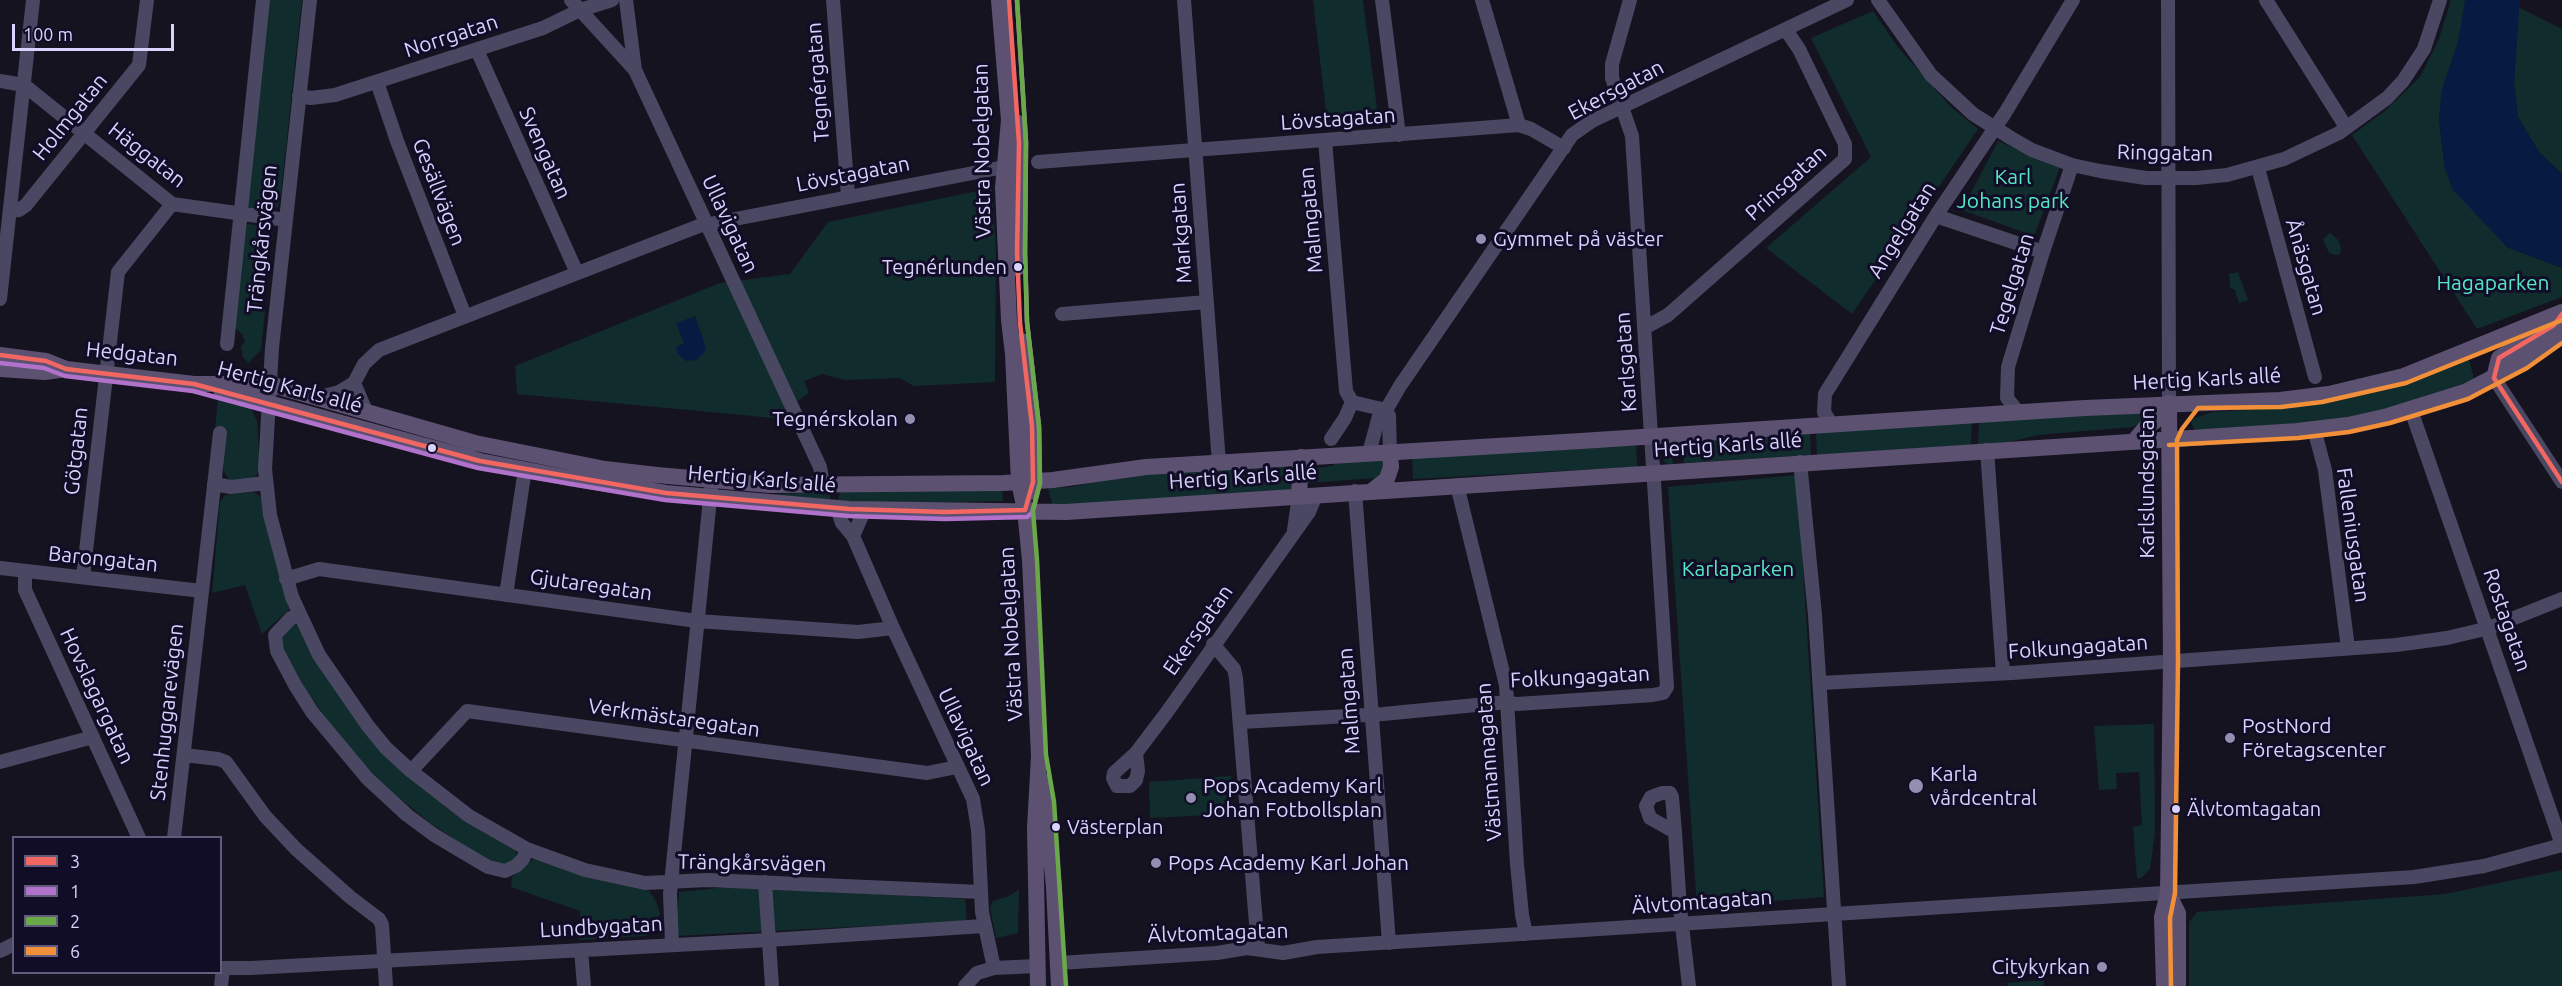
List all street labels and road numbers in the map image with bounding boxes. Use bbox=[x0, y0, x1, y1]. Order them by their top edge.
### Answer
street label: Norrgatan bbox=[401, 9, 501, 63]
street label: Tegnérgatan bbox=[801, 21, 835, 143]
street label: Ekersgatan bbox=[1564, 54, 1668, 126]
street label: Västra Nobelgatan bbox=[968, 63, 996, 239]
street label: Holmgatan bbox=[27, 68, 113, 166]
street label: Lövstagatan bbox=[1280, 102, 1396, 136]
street label: Svengatan bbox=[513, 103, 577, 203]
street label: Häggatan bbox=[103, 117, 191, 193]
street label: Gesällvägen bbox=[407, 135, 471, 249]
street label: Prinsgatan bbox=[1740, 140, 1832, 226]
street label: Ringgatan bbox=[2117, 140, 2213, 166]
street label: Lövstagatan bbox=[794, 151, 912, 197]
street label: Trängkårsvägen bbox=[242, 164, 282, 314]
street label: Malmgatan bbox=[1294, 166, 1328, 274]
street label: Ullavigatan bbox=[696, 171, 764, 277]
street label: Angelgatan bbox=[1863, 177, 1941, 283]
street label: Markgatan bbox=[1165, 182, 1197, 284]
street label: Ånäsgatan bbox=[2280, 216, 2332, 318]
street label: Tegelgatan bbox=[1985, 230, 2039, 338]
street label: Karlsgatan bbox=[1610, 311, 1642, 413]
street label: Hedgatan bbox=[85, 337, 179, 371]
street label: Hertig Karls allé bbox=[215, 356, 365, 418]
street label: Hertig Karls allé bbox=[2132, 363, 2282, 395]
street label: Götgatan bbox=[59, 406, 93, 496]
street label: Karlslundsgatan bbox=[2134, 408, 2160, 558]
street label: Hertig Karls allé bbox=[1653, 427, 1803, 463]
street label: Hertig Karls allé bbox=[1168, 459, 1318, 495]
street label: Hertig Karls allé bbox=[687, 460, 837, 498]
street label: Falleniusgatan bbox=[2331, 466, 2375, 604]
street label: Barongatan bbox=[47, 541, 159, 577]
street label: Västra Nobelgatan bbox=[994, 546, 1028, 722]
street label: Gjutaregatan bbox=[528, 564, 654, 606]
street label: Rostagatan bbox=[2478, 565, 2536, 675]
street label: Ekersgatan bbox=[1158, 580, 1238, 680]
street label: Stenhuggarevägen bbox=[145, 622, 189, 802]
street label: Hovslagargatan bbox=[54, 624, 140, 768]
street label: Folkungagatan bbox=[2007, 630, 2149, 664]
street label: Malmgatan bbox=[1333, 647, 1365, 755]
street label: Folkungagatan bbox=[1509, 661, 1651, 693]
street label: Västmannagatan bbox=[1471, 682, 1507, 842]
street label: Ullavigatan bbox=[932, 684, 1000, 790]
street label: Verkmästaregatan bbox=[587, 693, 761, 743]
street label: Trängkårsvägen bbox=[677, 849, 827, 877]
street label: Älvtomtagatan bbox=[1631, 885, 1773, 919]
street label: Lundbygatan bbox=[539, 911, 663, 943]
street label: Älvtomtagatan bbox=[1147, 918, 1289, 948]

